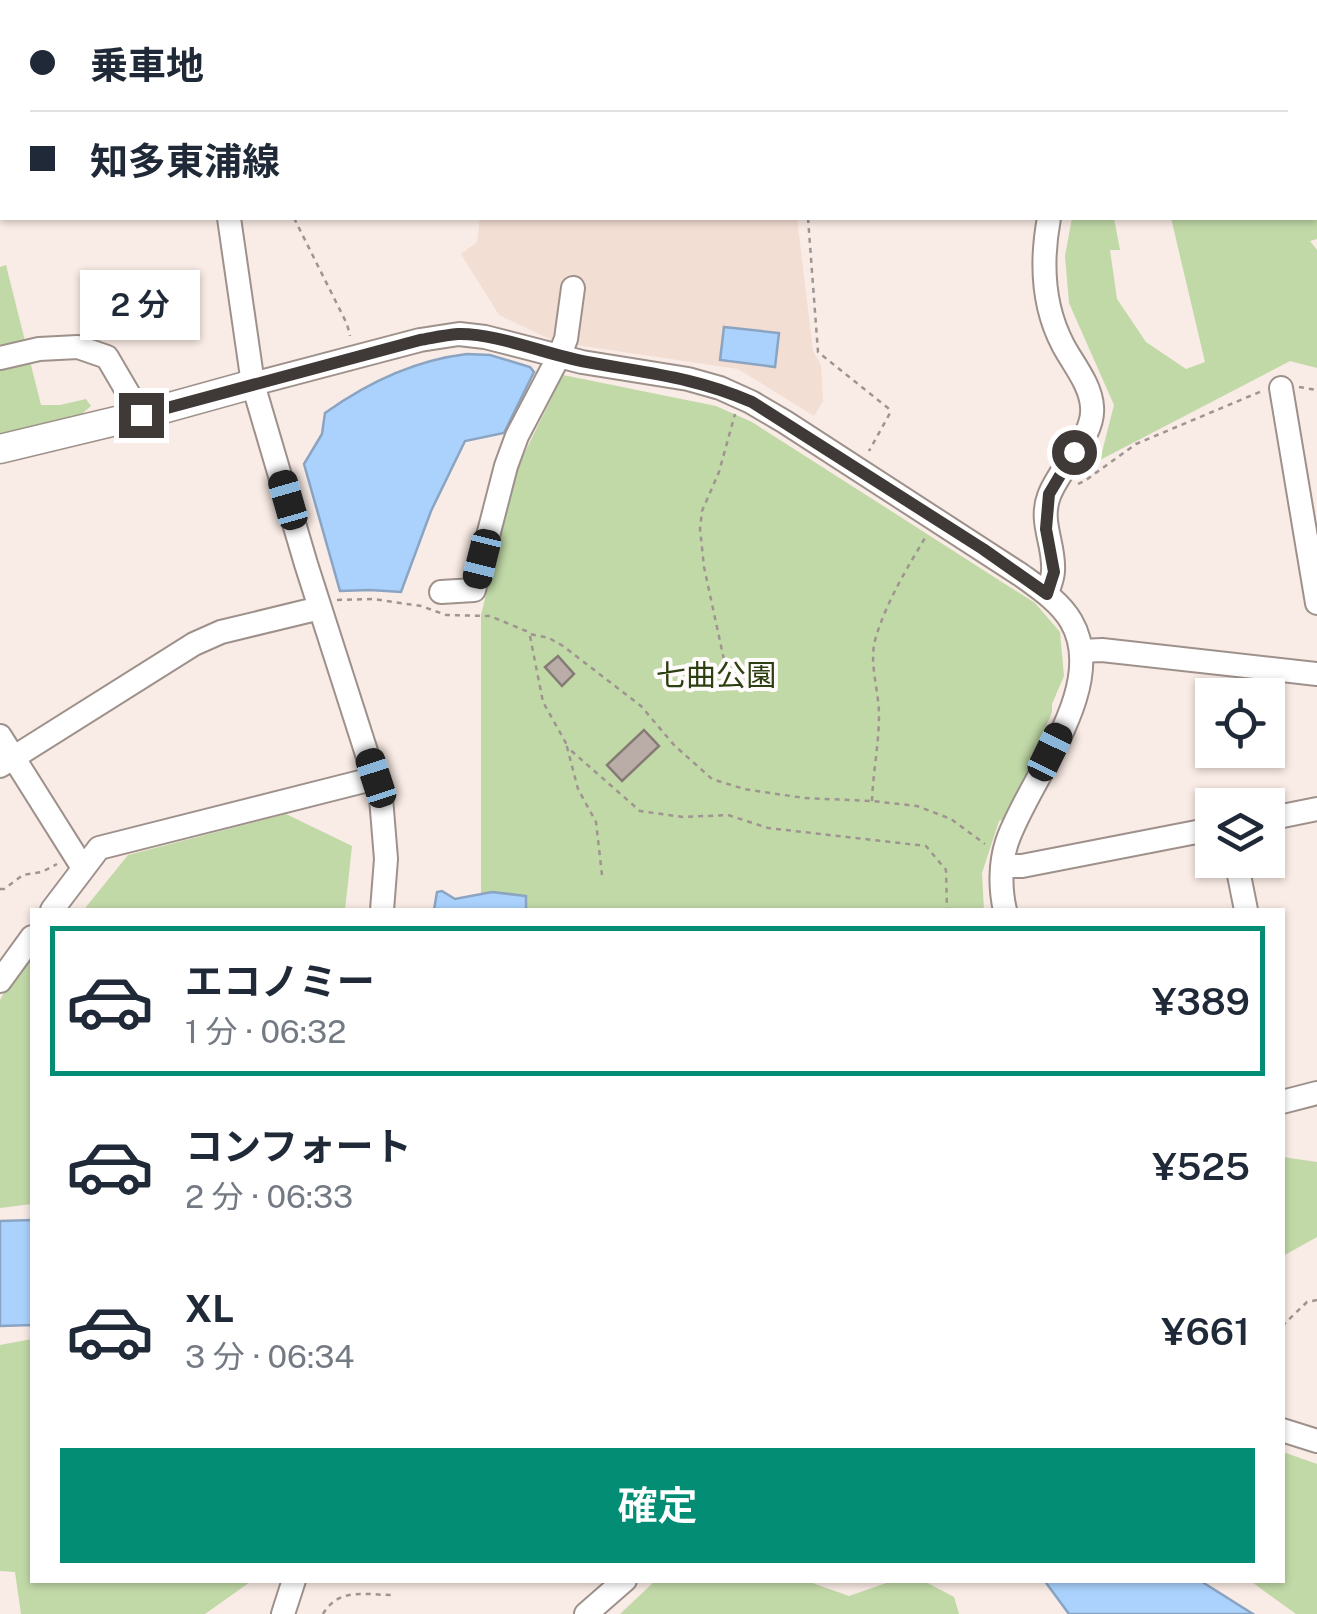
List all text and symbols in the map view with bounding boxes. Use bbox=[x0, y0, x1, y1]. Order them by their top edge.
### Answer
text: 乗車地 bbox=[90, 43, 204, 88]
text: 知多東浦線 bbox=[90, 139, 280, 184]
callout: 2 分 bbox=[81, 270, 201, 340]
text: 2 分 bbox=[110, 286, 170, 323]
route end bbox=[119, 393, 164, 438]
route start bbox=[1052, 430, 1097, 475]
car bbox=[265, 467, 311, 533]
car bbox=[460, 526, 504, 592]
park label: 七曲公園 bbox=[656, 657, 776, 693]
map controls bbox=[1195, 678, 1285, 878]
button: locate bbox=[1195, 678, 1285, 768]
car bbox=[1023, 718, 1077, 786]
car bbox=[352, 745, 400, 811]
button: layers bbox=[1195, 788, 1285, 878]
icon: car bbox=[65, 956, 155, 1046]
text: エコノミー bbox=[185, 959, 375, 1004]
text: ¥389 bbox=[1152, 979, 1250, 1024]
text: 1 分 · 06:32 bbox=[185, 1013, 346, 1050]
icon: car bbox=[65, 1121, 155, 1211]
text: コンフォート bbox=[185, 1124, 412, 1169]
text: ¥525 bbox=[1152, 1144, 1250, 1189]
text: 2 分 · 06:33 bbox=[185, 1178, 353, 1215]
icon: car bbox=[65, 1286, 155, 1376]
text: XL bbox=[185, 1286, 234, 1331]
text: ¥661 bbox=[1161, 1309, 1250, 1354]
text: 3 分 · 06:34 bbox=[185, 1338, 354, 1375]
button: 確定 bbox=[60, 1448, 1255, 1563]

